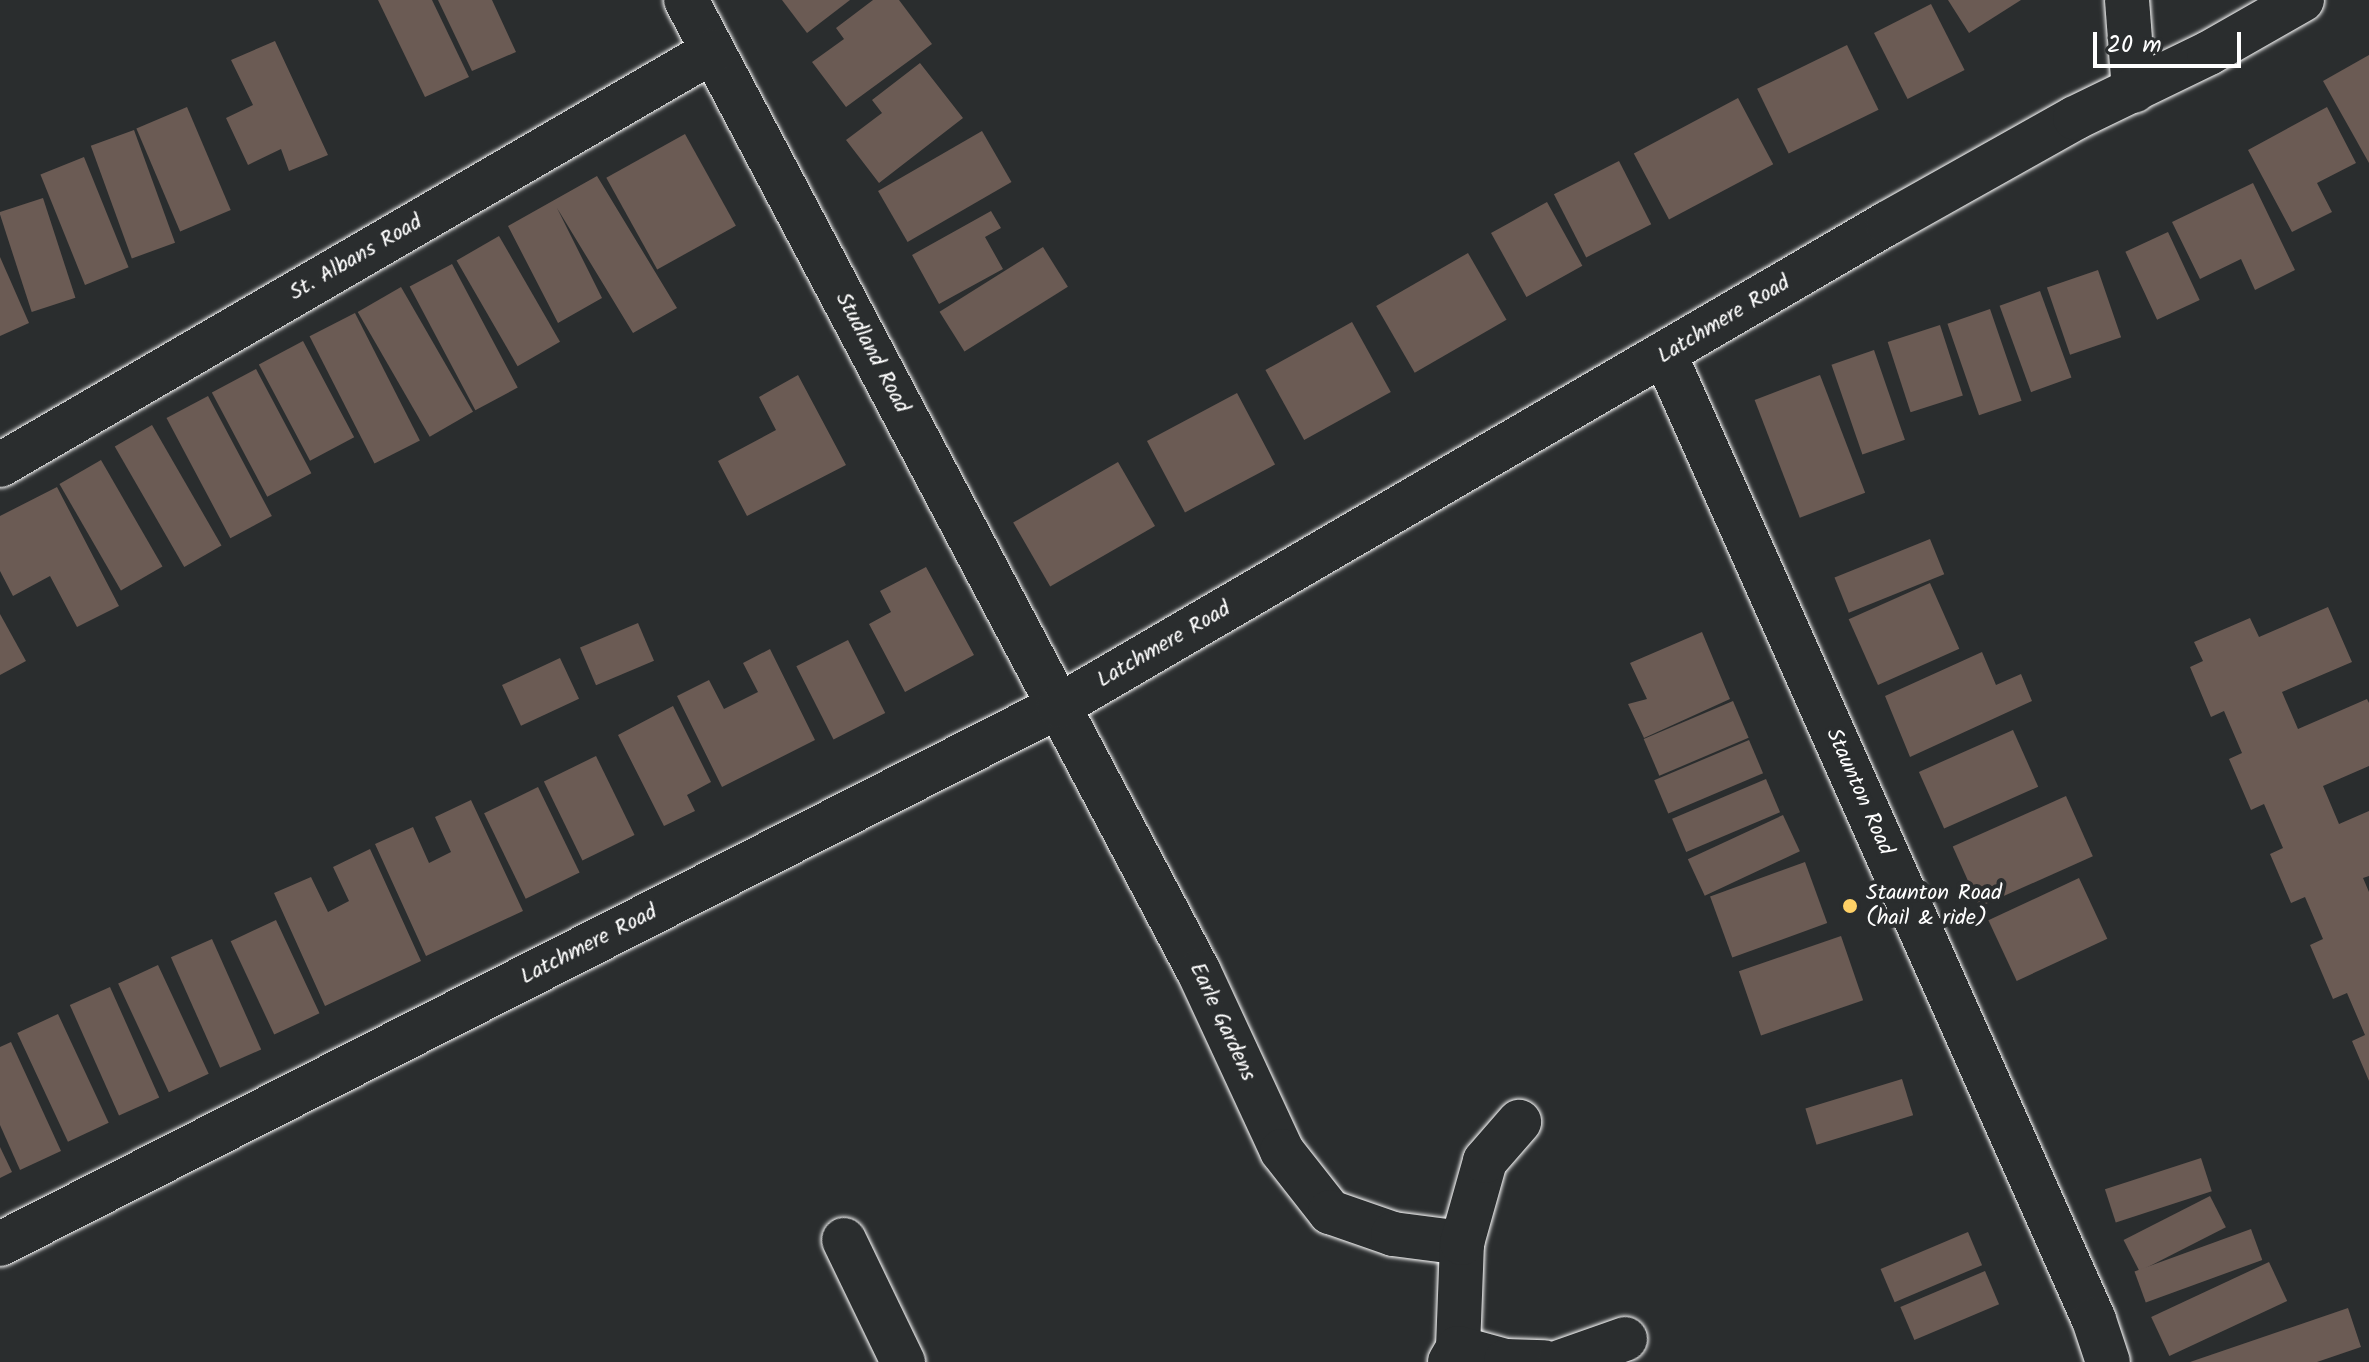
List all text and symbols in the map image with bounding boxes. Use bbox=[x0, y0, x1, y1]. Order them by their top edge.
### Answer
scale bar bbox=[2097, 16, 2245, 66]
text: 20 m bbox=[2107, 26, 2162, 65]
street label: St. Albans Road bbox=[285, 209, 427, 307]
street label: Latchmere Road bbox=[1653, 270, 1795, 370]
street label: Studland Road bbox=[829, 288, 915, 418]
street label: Latchmere Road bbox=[1092, 596, 1236, 694]
street label: Staunton Road bbox=[1819, 725, 1899, 859]
place label: Staunton Road (hail & ride) bbox=[1866, 880, 2002, 932]
marker: Staunton Road (hail & ride) bbox=[1841, 897, 1859, 915]
street label: Latchmere Road bbox=[516, 899, 662, 991]
street label: Earle Gardens bbox=[1183, 959, 1261, 1085]

